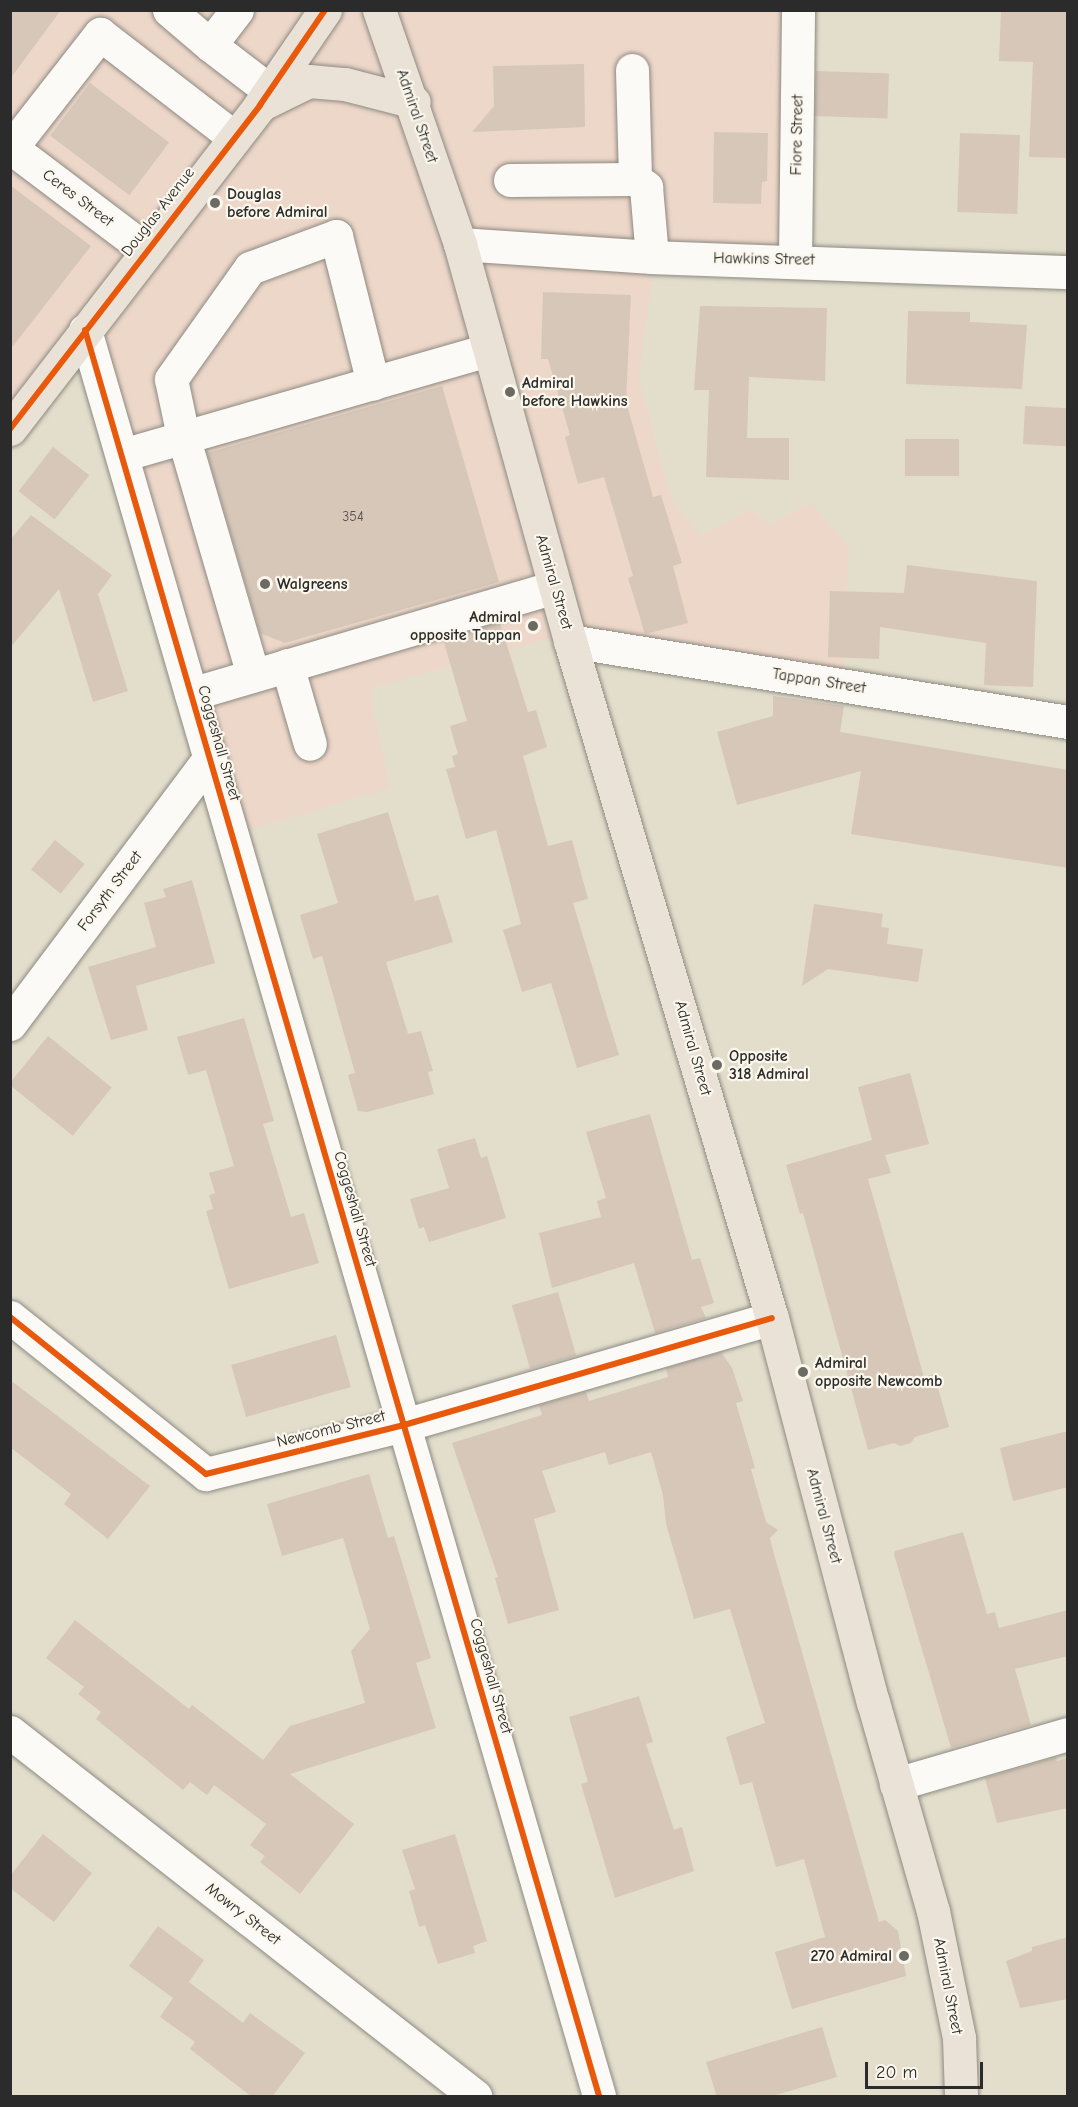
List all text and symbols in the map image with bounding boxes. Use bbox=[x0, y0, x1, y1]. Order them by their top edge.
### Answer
street label: Admiral Street bbox=[392, 67, 442, 165]
street label: Fiore Street bbox=[787, 94, 807, 176]
street label: Douglas Avenue bbox=[117, 164, 199, 260]
street label: Ceres Street bbox=[39, 165, 117, 231]
place label: Douglas before Admiral bbox=[227, 184, 328, 222]
marker: Douglas before Admiral bbox=[208, 196, 222, 210]
street label: Hawkins Street bbox=[713, 249, 815, 269]
place label: Admiral before Hawkins bbox=[522, 373, 628, 411]
marker: Admiral before Hawkins bbox=[503, 385, 517, 399]
house number: 354 bbox=[342, 509, 364, 525]
street label: Admiral Street bbox=[531, 532, 577, 632]
place label: Walgreens bbox=[277, 574, 348, 594]
marker: Walgreens bbox=[258, 577, 272, 591]
place label: Admiral opposite Tappan bbox=[410, 607, 521, 645]
marker: Admiral opposite Tappan bbox=[526, 619, 540, 633]
street label: Tappan Street bbox=[771, 664, 867, 698]
street label: Coggeshall Street bbox=[193, 683, 245, 803]
street label: Forsyth Street bbox=[74, 847, 146, 935]
street label: Admiral Street bbox=[670, 998, 716, 1098]
place label: Opposite 318 Admiral bbox=[729, 1046, 809, 1084]
marker: Opposite 318 Admiral bbox=[710, 1058, 724, 1072]
street label: Coggeshall Street bbox=[329, 1149, 381, 1269]
place label: Admiral opposite Newcomb bbox=[815, 1353, 942, 1391]
marker: Admiral opposite Newcomb bbox=[796, 1365, 810, 1379]
street label: Newcomb Street bbox=[275, 1406, 387, 1452]
street label: Admiral Street bbox=[802, 1466, 846, 1566]
street label: Coggeshall Street bbox=[465, 1616, 517, 1736]
street label: Mowry Street bbox=[202, 1879, 284, 1949]
street label: Admiral Street bbox=[929, 1936, 967, 2036]
place label: 270 Admiral bbox=[810, 1946, 892, 1966]
marker: 270 Admiral bbox=[897, 1949, 911, 1963]
scale bar bbox=[868, 2050, 986, 2088]
text: 20 m bbox=[876, 2062, 917, 2083]

